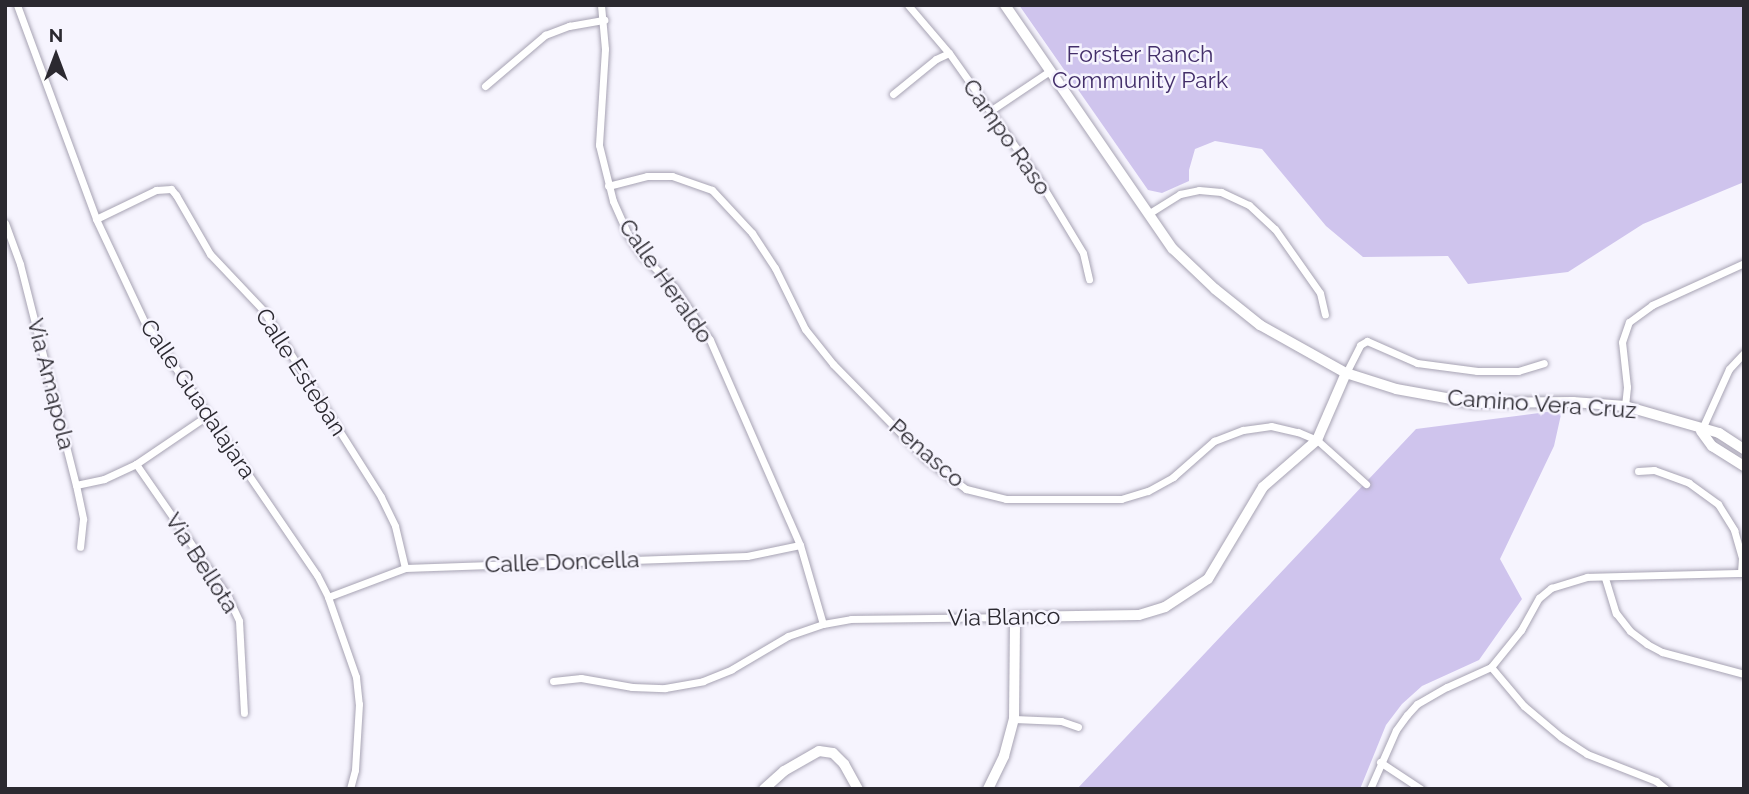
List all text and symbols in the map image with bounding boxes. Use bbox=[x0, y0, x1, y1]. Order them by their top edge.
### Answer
north arrow bbox=[21, 21, 91, 91]
text: N bbox=[49, 24, 63, 46]
park label: Forster Ranch Community Park bbox=[1052, 40, 1228, 94]
street label: Campo Raso bbox=[957, 74, 1057, 200]
street label: Calle Heraldo bbox=[613, 214, 719, 348]
street label: Calle Esteban bbox=[250, 303, 352, 441]
street label: Calle Guadalajara bbox=[134, 314, 262, 484]
street label: Via Amapola bbox=[21, 315, 81, 453]
street label: Camino Vera Cruz bbox=[1446, 384, 1638, 424]
street label: Penasco bbox=[884, 413, 970, 493]
street label: Via Bellota bbox=[159, 508, 245, 618]
street label: Calle Doncella bbox=[484, 546, 640, 578]
street label: Via Blanco bbox=[947, 602, 1061, 632]

